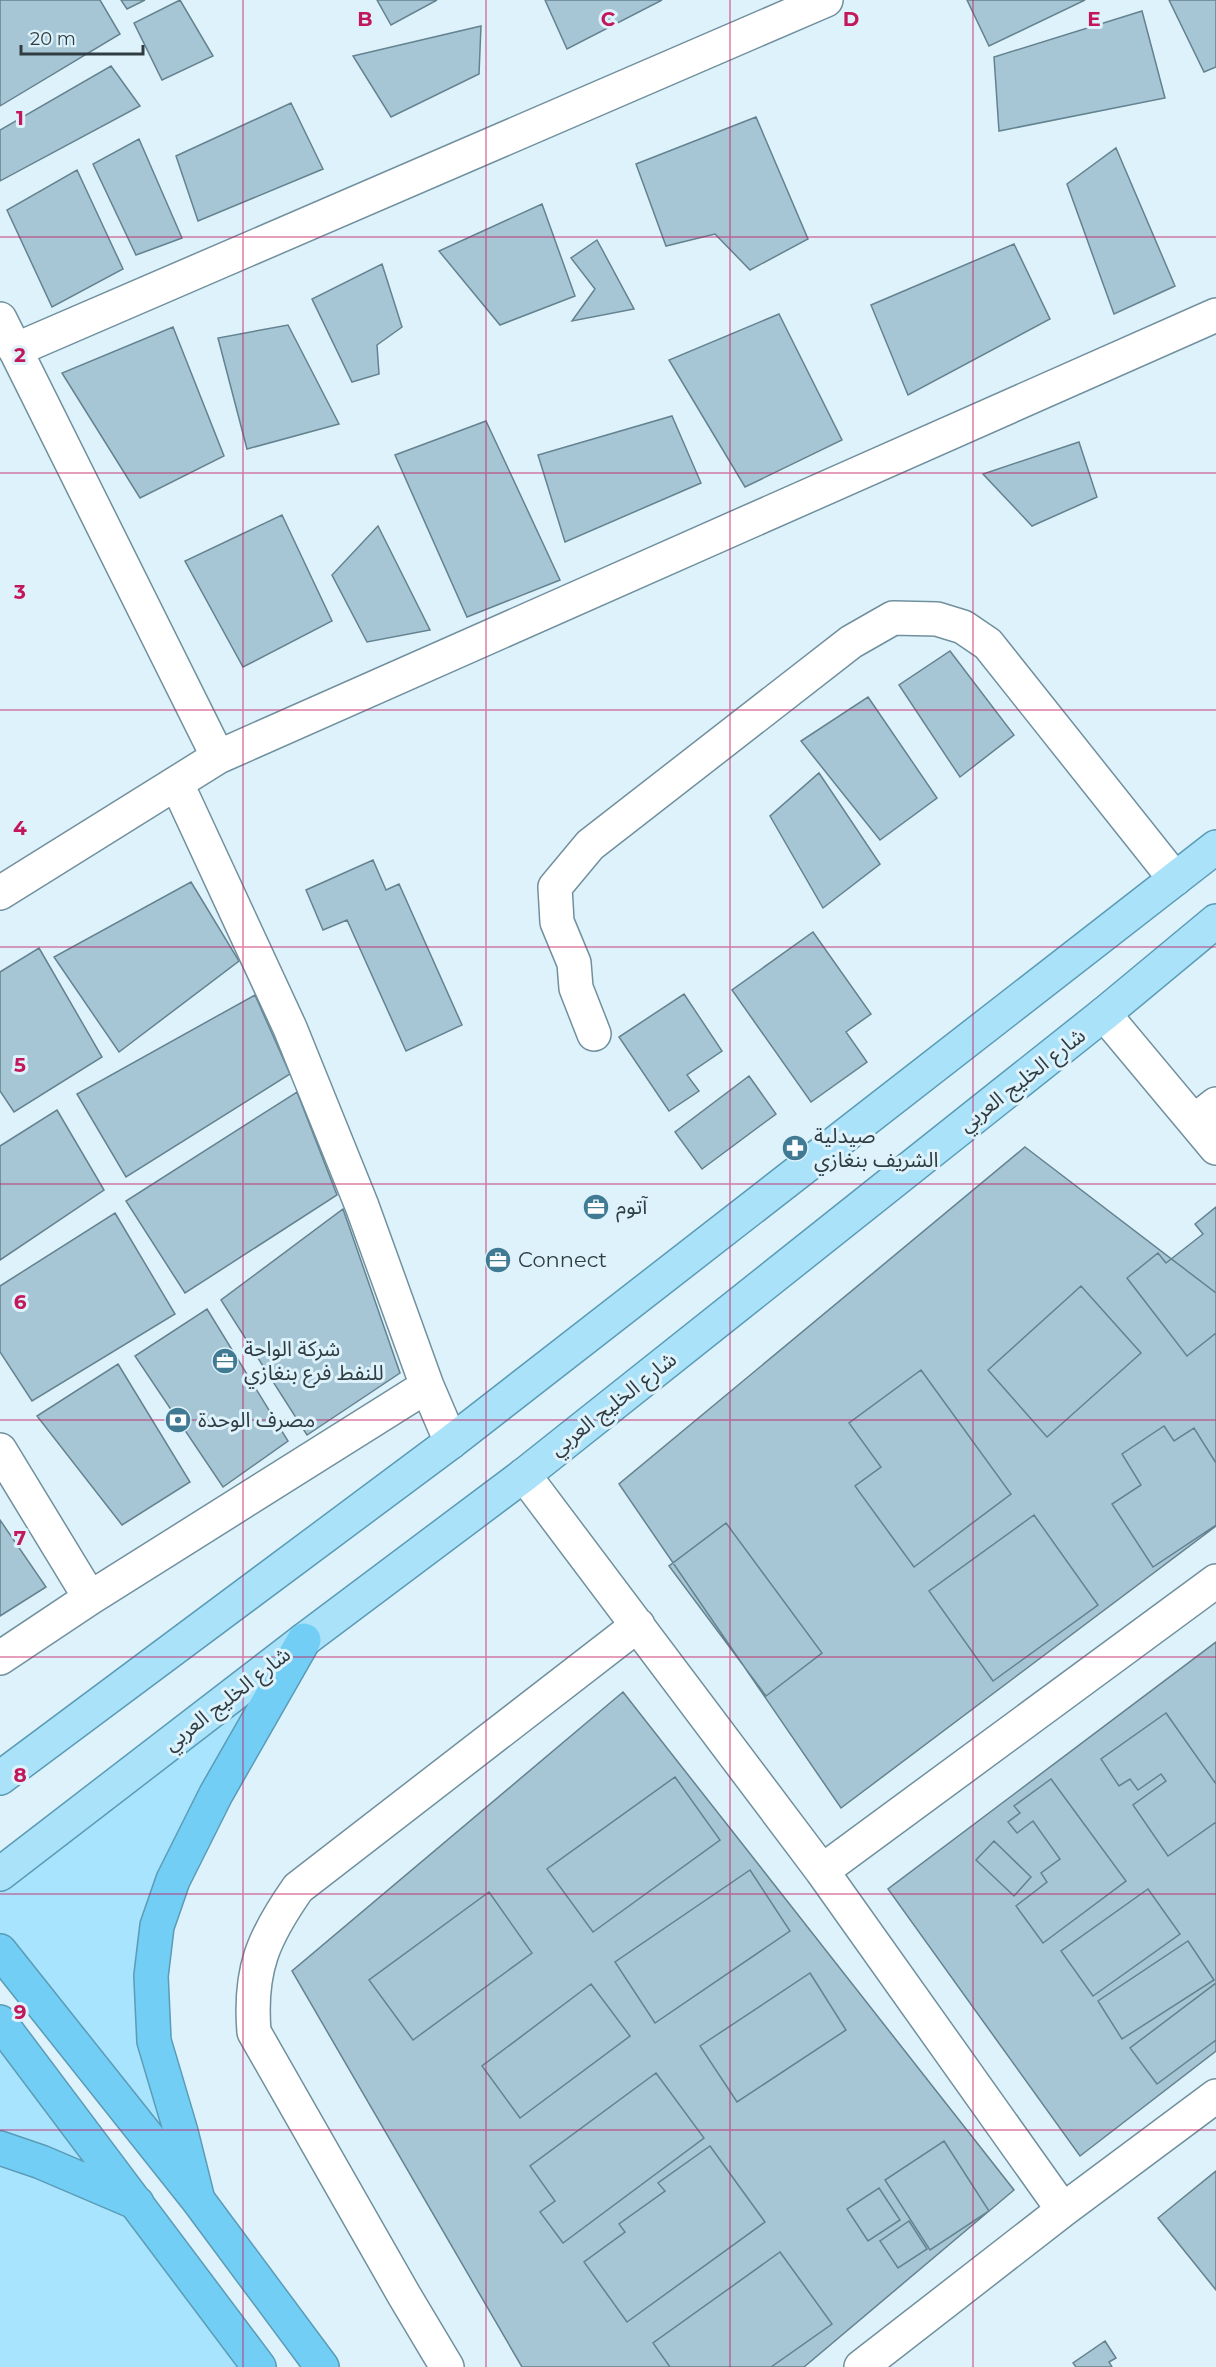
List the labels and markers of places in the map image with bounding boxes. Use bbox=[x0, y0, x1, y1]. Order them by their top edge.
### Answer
place label: صيدلية الشريف بنغازي bbox=[814, 1123, 938, 1176]
pharmacy icon: صيدلية الشريف بنغازي bbox=[780, 1133, 810, 1163]
office icon: آتوم bbox=[581, 1192, 611, 1222]
place label: آتوم bbox=[616, 1194, 648, 1223]
office icon: Connect bbox=[483, 1245, 513, 1275]
place label: Connect bbox=[518, 1247, 607, 1272]
place label: شركة الواحة للنفط فرع بنغازي bbox=[244, 1336, 384, 1389]
office icon: شركة الواحة للنفط فرع بنغازي bbox=[210, 1346, 240, 1376]
bank icon: مصرف الوحدة bbox=[163, 1405, 193, 1435]
place label: مصرف الوحدة bbox=[198, 1407, 315, 1432]

